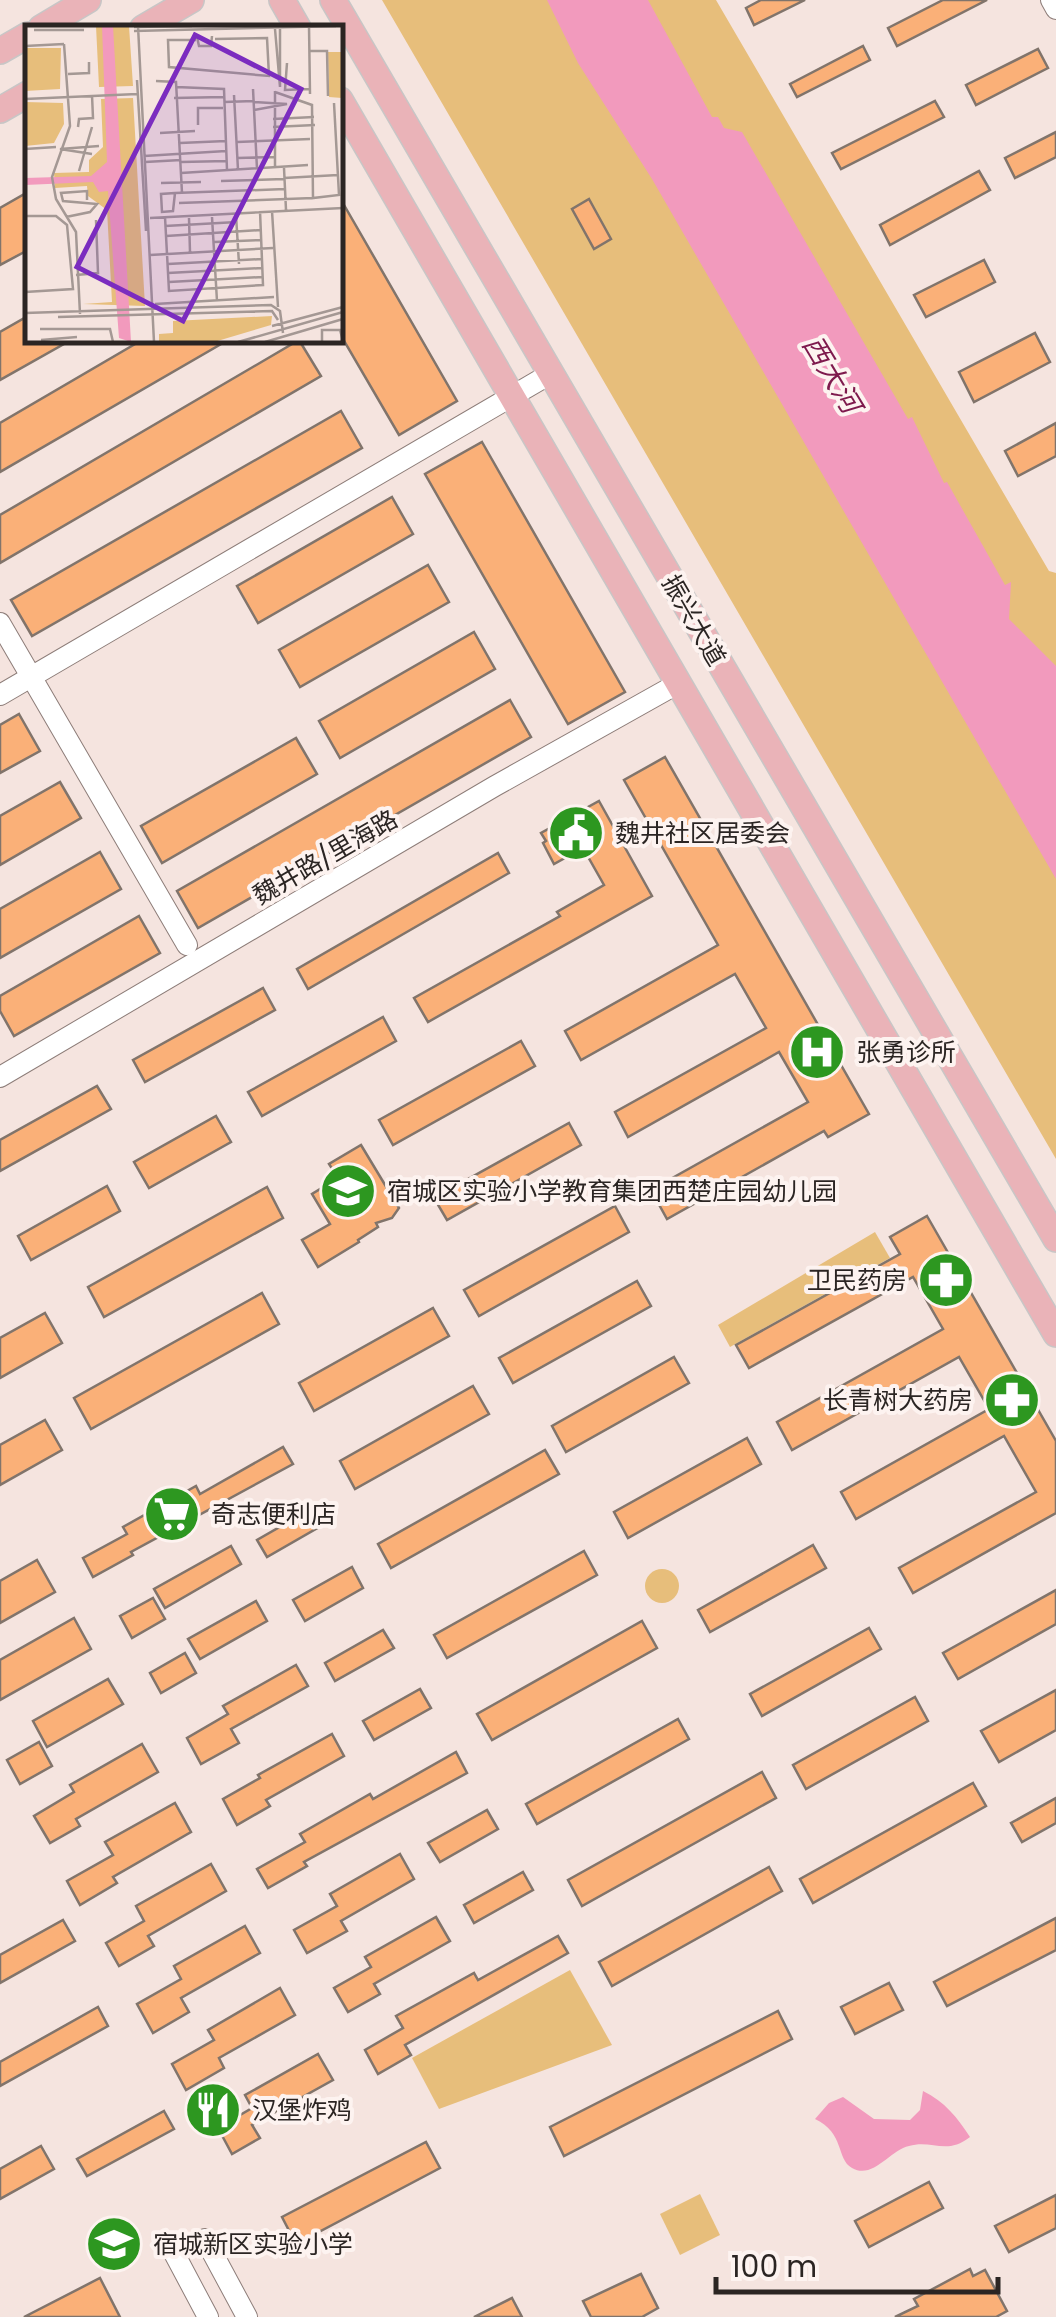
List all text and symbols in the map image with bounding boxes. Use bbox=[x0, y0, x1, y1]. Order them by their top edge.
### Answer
inset map bbox=[25, 25, 342, 342]
water label: 西大河 bbox=[793, 328, 872, 425]
street label: 振兴大道 bbox=[653, 568, 734, 672]
street label: 魏井路/里海路 bbox=[246, 802, 404, 913]
public building icon: 魏井社区居委会 bbox=[546, 803, 606, 863]
place label: 魏井社区居委会 bbox=[615, 816, 790, 851]
hospital icon: 张勇诊所 bbox=[787, 1022, 847, 1082]
place label: 张勇诊所 bbox=[856, 1035, 956, 1070]
school or university icon: 宿城区实验小学教育集团西楚庄园幼儿园 bbox=[318, 1161, 378, 1221]
place label: 宿城区实验小学教育集团西楚庄园幼儿园 bbox=[387, 1174, 837, 1209]
pharmacy icon: 卫民药房 bbox=[916, 1250, 976, 1310]
place label: 卫民药房 bbox=[807, 1263, 907, 1298]
pharmacy icon: 长青树大药房 bbox=[982, 1370, 1042, 1430]
place label: 长青树大药房 bbox=[823, 1383, 973, 1418]
supermarket icon: 奇志便利店 bbox=[142, 1484, 202, 1544]
place label: 奇志便利店 bbox=[211, 1497, 336, 1532]
restaurant icon: 汉堡炸鸡 bbox=[183, 2080, 243, 2140]
place label: 汉堡炸鸡 bbox=[252, 2093, 352, 2128]
school or university icon: 宿城新区实验小学 bbox=[84, 2214, 144, 2274]
place label: 宿城新区实验小学 bbox=[153, 2227, 353, 2262]
scale bar bbox=[716, 2232, 998, 2294]
text: 100 m bbox=[731, 2245, 817, 2288]

